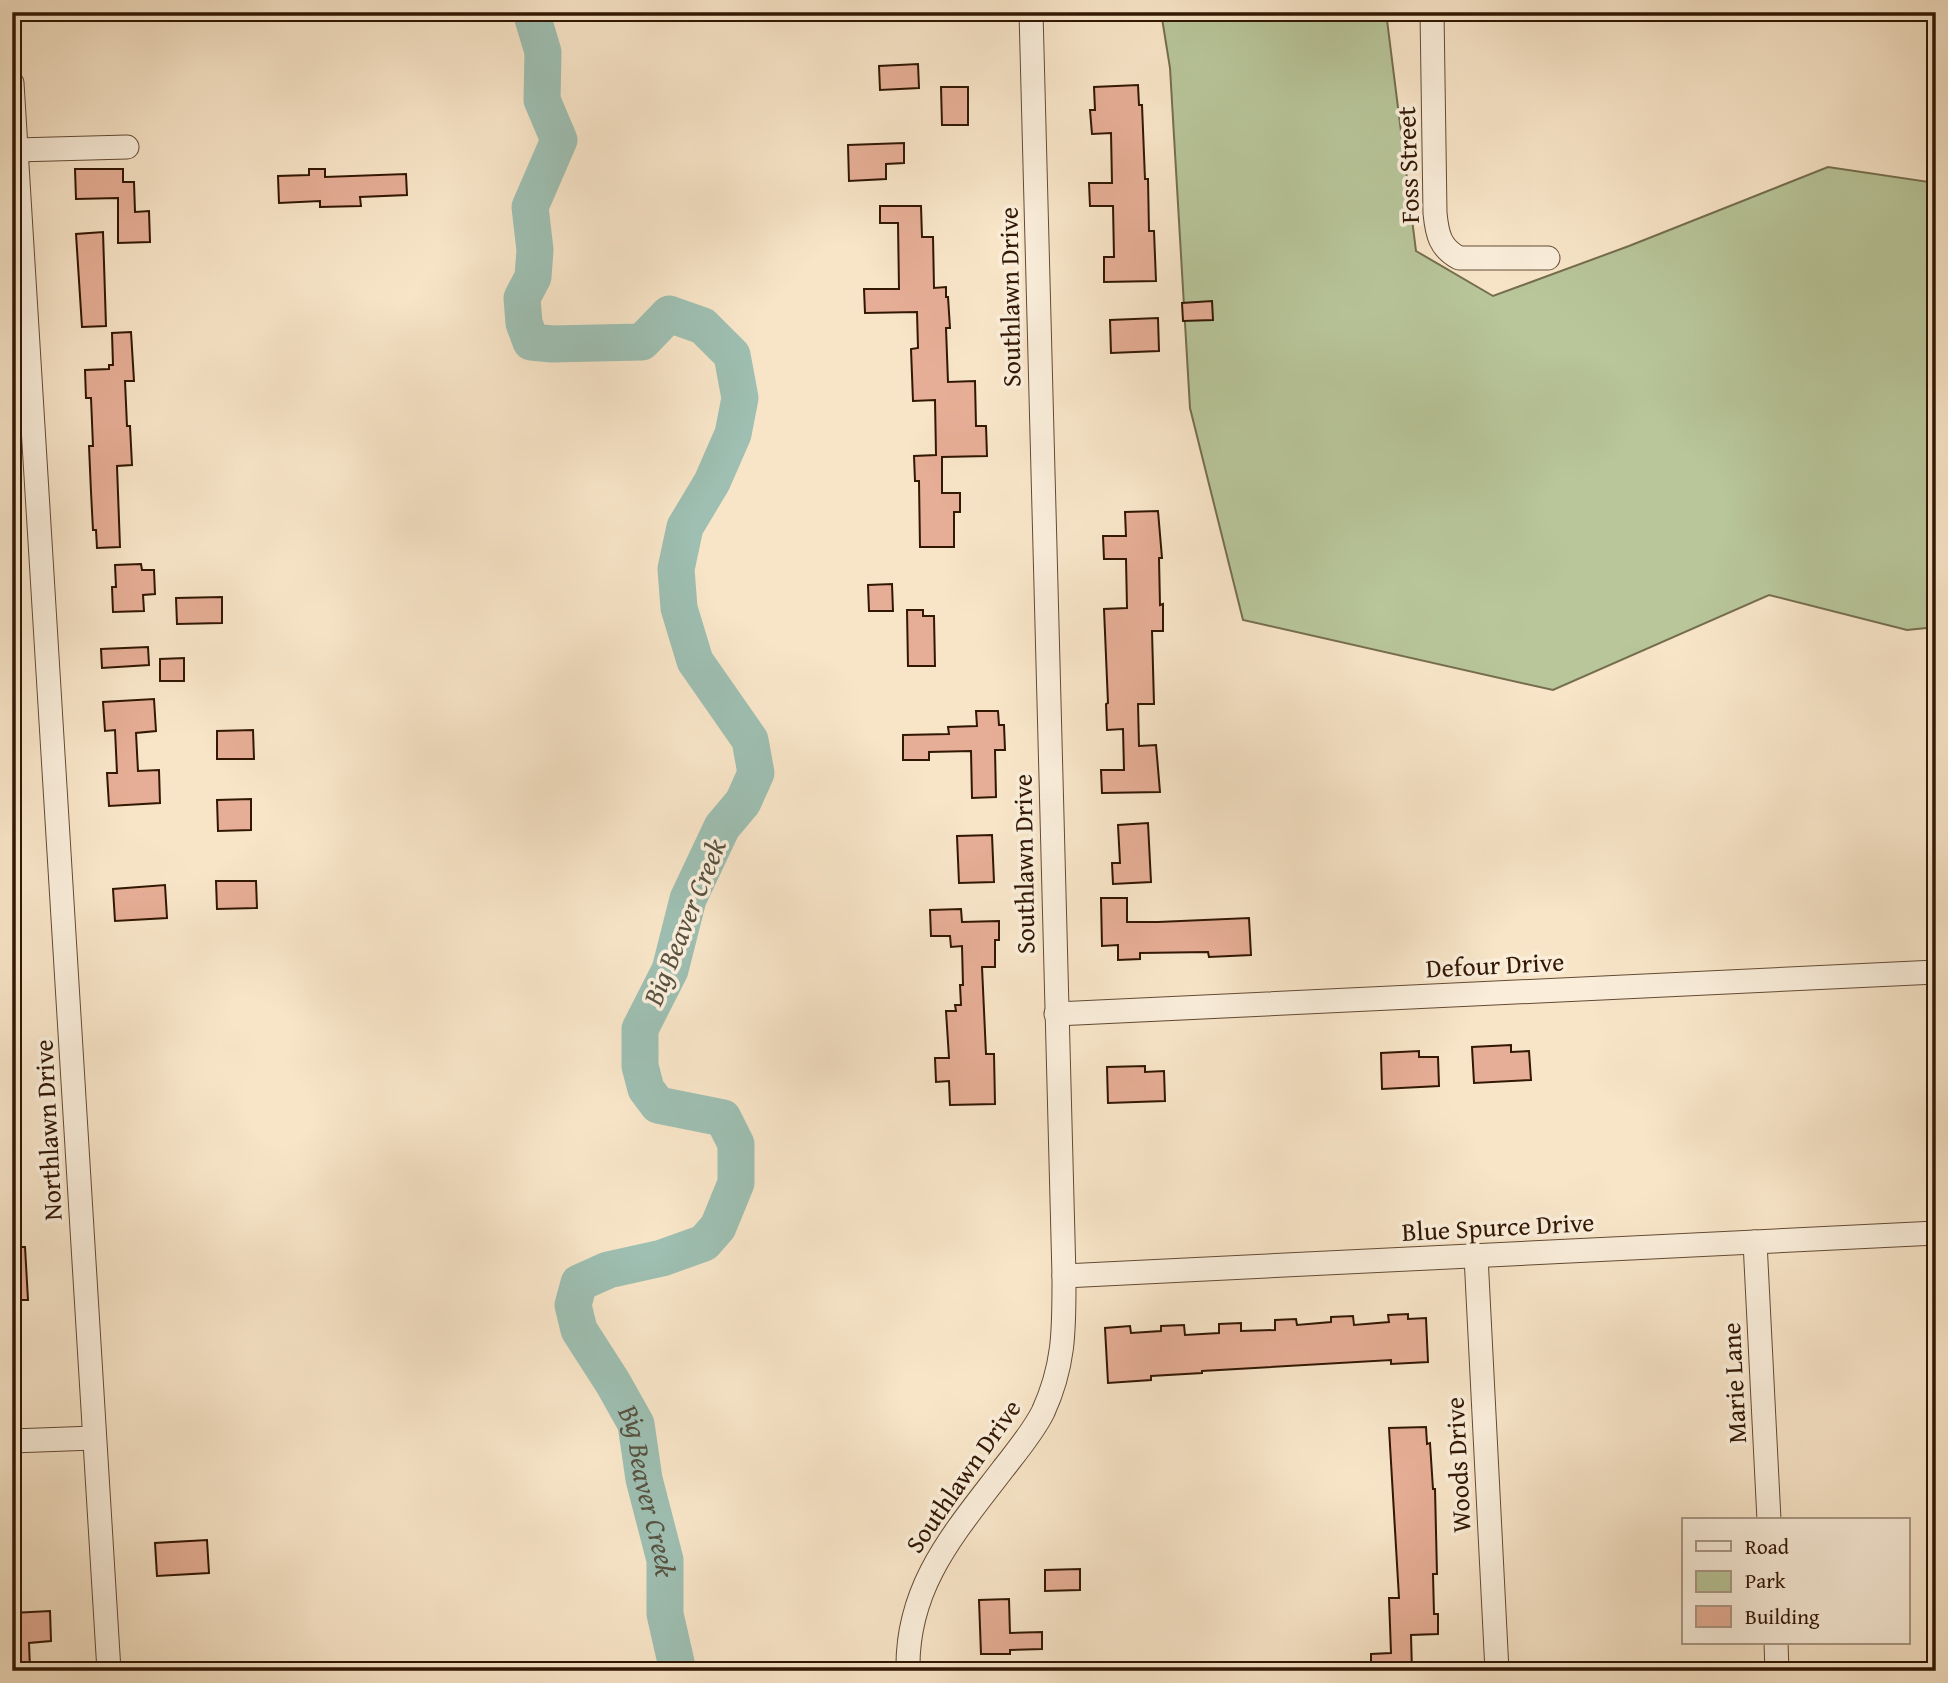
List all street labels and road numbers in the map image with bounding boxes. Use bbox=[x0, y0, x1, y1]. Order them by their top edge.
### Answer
street label: Foss Street bbox=[1386, 106, 1429, 224]
street label: Southlawn Drive bbox=[988, 207, 1031, 387]
street label: Southlawn Drive bbox=[1002, 774, 1045, 954]
street label: Defour Drive bbox=[1425, 941, 1565, 988]
street label: Northlawn Drive bbox=[23, 1039, 72, 1221]
street label: Blue Spurce Drive bbox=[1401, 1202, 1595, 1251]
street label: Marie Lane bbox=[1711, 1321, 1756, 1445]
street label: Southlawn Drive bbox=[895, 1391, 1030, 1561]
street label: Woods Drive bbox=[1434, 1396, 1481, 1534]

